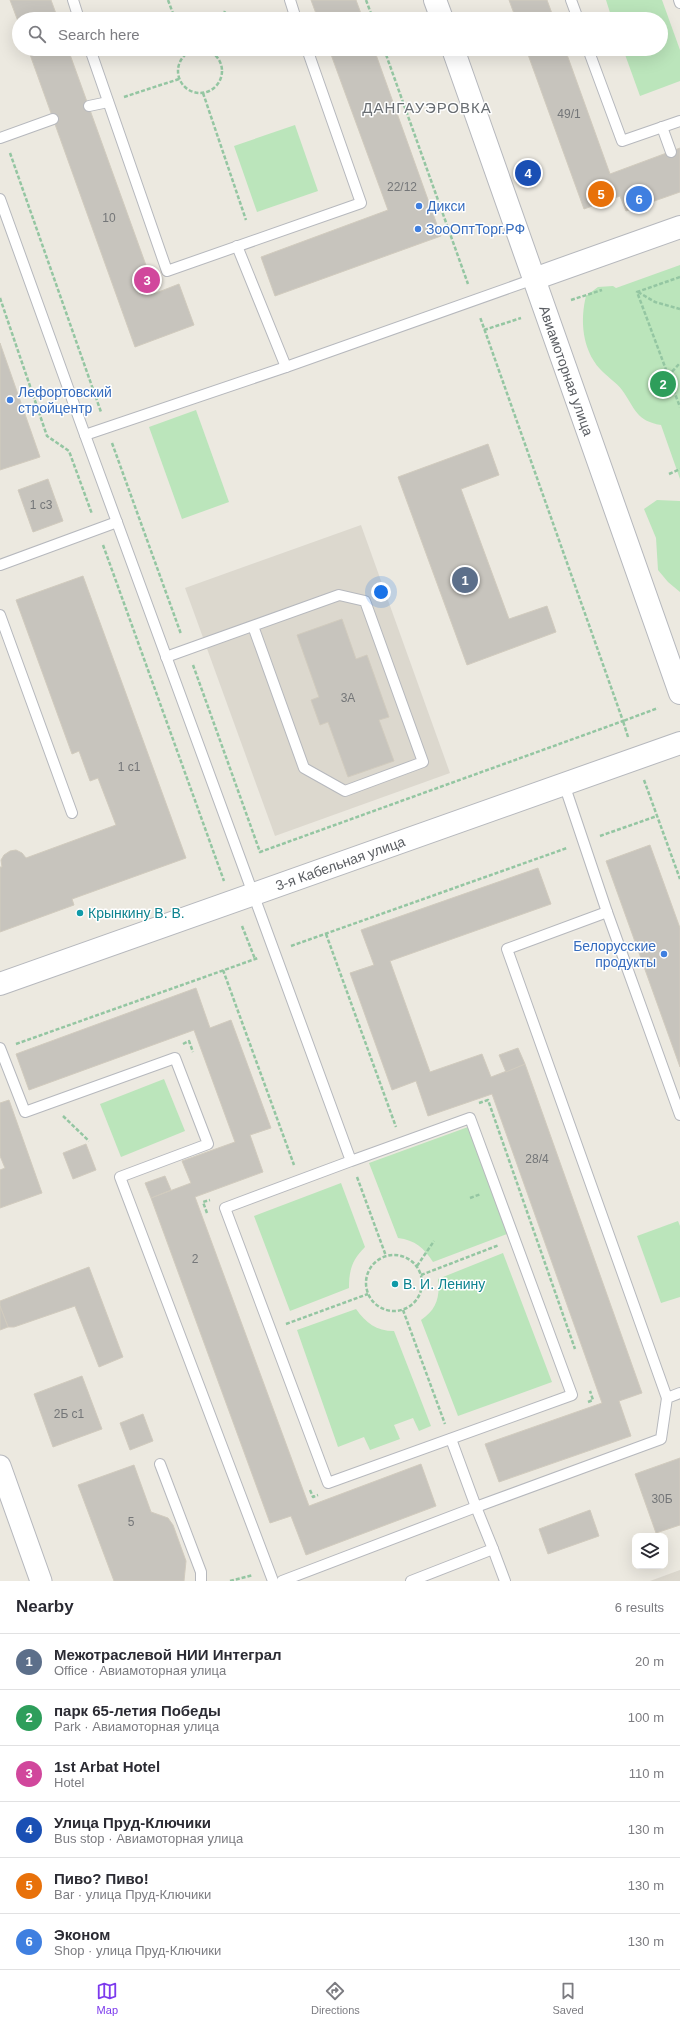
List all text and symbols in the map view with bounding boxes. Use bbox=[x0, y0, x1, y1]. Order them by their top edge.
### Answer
search box bbox=[12, 12, 668, 56]
icon: search bbox=[26, 23, 48, 45]
text: Search here bbox=[58, 26, 140, 43]
district label: ДАНГАУЭРОВКА bbox=[362, 99, 492, 116]
house number: 49/1 bbox=[557, 107, 581, 121]
pin: 4 bbox=[515, 158, 541, 188]
pin: 5 bbox=[588, 179, 614, 209]
house number: 22/12 bbox=[387, 180, 417, 194]
pin: 6 bbox=[626, 184, 652, 214]
place label: Дикси bbox=[427, 198, 465, 214]
marker: Дикси bbox=[414, 201, 424, 211]
house number: 10 bbox=[102, 211, 116, 225]
place label: ЗооОптТорг.РФ bbox=[426, 221, 525, 237]
marker: ЗооОптТорг.РФ bbox=[413, 224, 423, 234]
pin: 3 bbox=[134, 265, 160, 295]
street label: Авиамоторная улица bbox=[536, 303, 597, 438]
pin: 2 bbox=[650, 369, 676, 399]
place label: Лефортовский стройцентр bbox=[18, 384, 112, 416]
marker: Лефортовский стройцентр bbox=[5, 395, 15, 405]
house number: 1 с3 bbox=[30, 498, 53, 512]
pin: 1 bbox=[452, 565, 478, 595]
your location bbox=[371, 582, 391, 602]
house number: 3А bbox=[341, 691, 355, 705]
house number: 1 с1 bbox=[118, 760, 141, 774]
street label: 3-я Кабельная улица bbox=[273, 833, 407, 894]
place label: Крынкину В. В. bbox=[88, 905, 185, 921]
marker: Крынкину В. В. bbox=[75, 908, 85, 918]
place label: Белорусские продукты bbox=[573, 938, 656, 970]
marker: Белорусские продукты bbox=[659, 949, 669, 959]
house number: 28/4 bbox=[525, 1152, 549, 1166]
house number: 2 bbox=[192, 1252, 199, 1266]
place label: В. И. Ленину bbox=[403, 1276, 485, 1292]
marker: В. И. Ленину bbox=[390, 1279, 400, 1289]
house number: 2Б с1 bbox=[54, 1407, 85, 1421]
house number: 30Б bbox=[651, 1492, 673, 1506]
house number: 5 bbox=[128, 1515, 135, 1529]
map controls bbox=[632, 1533, 668, 1569]
button: layers bbox=[632, 1533, 668, 1569]
text: Nearby bbox=[16, 1597, 74, 1616]
text: 6 results bbox=[615, 1600, 664, 1615]
text: Межотраслевой НИИ Интеграл bbox=[54, 1646, 282, 1663]
text: 1 bbox=[25, 1654, 33, 1669]
text: 20 m bbox=[635, 1654, 664, 1669]
text: Office · Авиамоторная улица bbox=[54, 1663, 226, 1678]
text: парк 65-летия Победы bbox=[54, 1702, 221, 1719]
text: 2 bbox=[25, 1710, 33, 1725]
text: 100 m bbox=[628, 1710, 664, 1725]
text: Park · Авиамоторная улица bbox=[54, 1719, 219, 1734]
text: 1st Arbat Hotel bbox=[54, 1758, 160, 1775]
text: 3 bbox=[25, 1766, 33, 1781]
text: 110 m bbox=[629, 1766, 664, 1781]
text: Hotel bbox=[54, 1775, 84, 1790]
text: Улица Пруд-Ключики bbox=[54, 1814, 211, 1831]
text: 4 bbox=[25, 1822, 33, 1837]
text: 130 m bbox=[628, 1822, 664, 1837]
text: Bus stop · Авиамоторная улица bbox=[54, 1831, 243, 1846]
text: Пиво? Пиво! bbox=[54, 1870, 149, 1887]
text: 5 bbox=[25, 1878, 33, 1893]
text: 130 m bbox=[628, 1878, 664, 1893]
text: Bar · улица Пруд-Ключики bbox=[54, 1887, 211, 1902]
text: Эконом bbox=[54, 1926, 110, 1943]
text: 6 bbox=[25, 1934, 33, 1949]
text: 130 m bbox=[628, 1934, 664, 1949]
text: Shop · улица Пруд-Ключики bbox=[54, 1943, 221, 1958]
tab: Map bbox=[96, 1980, 118, 2016]
tab: Directions bbox=[311, 1980, 360, 2016]
tab: Saved bbox=[552, 1980, 584, 2016]

